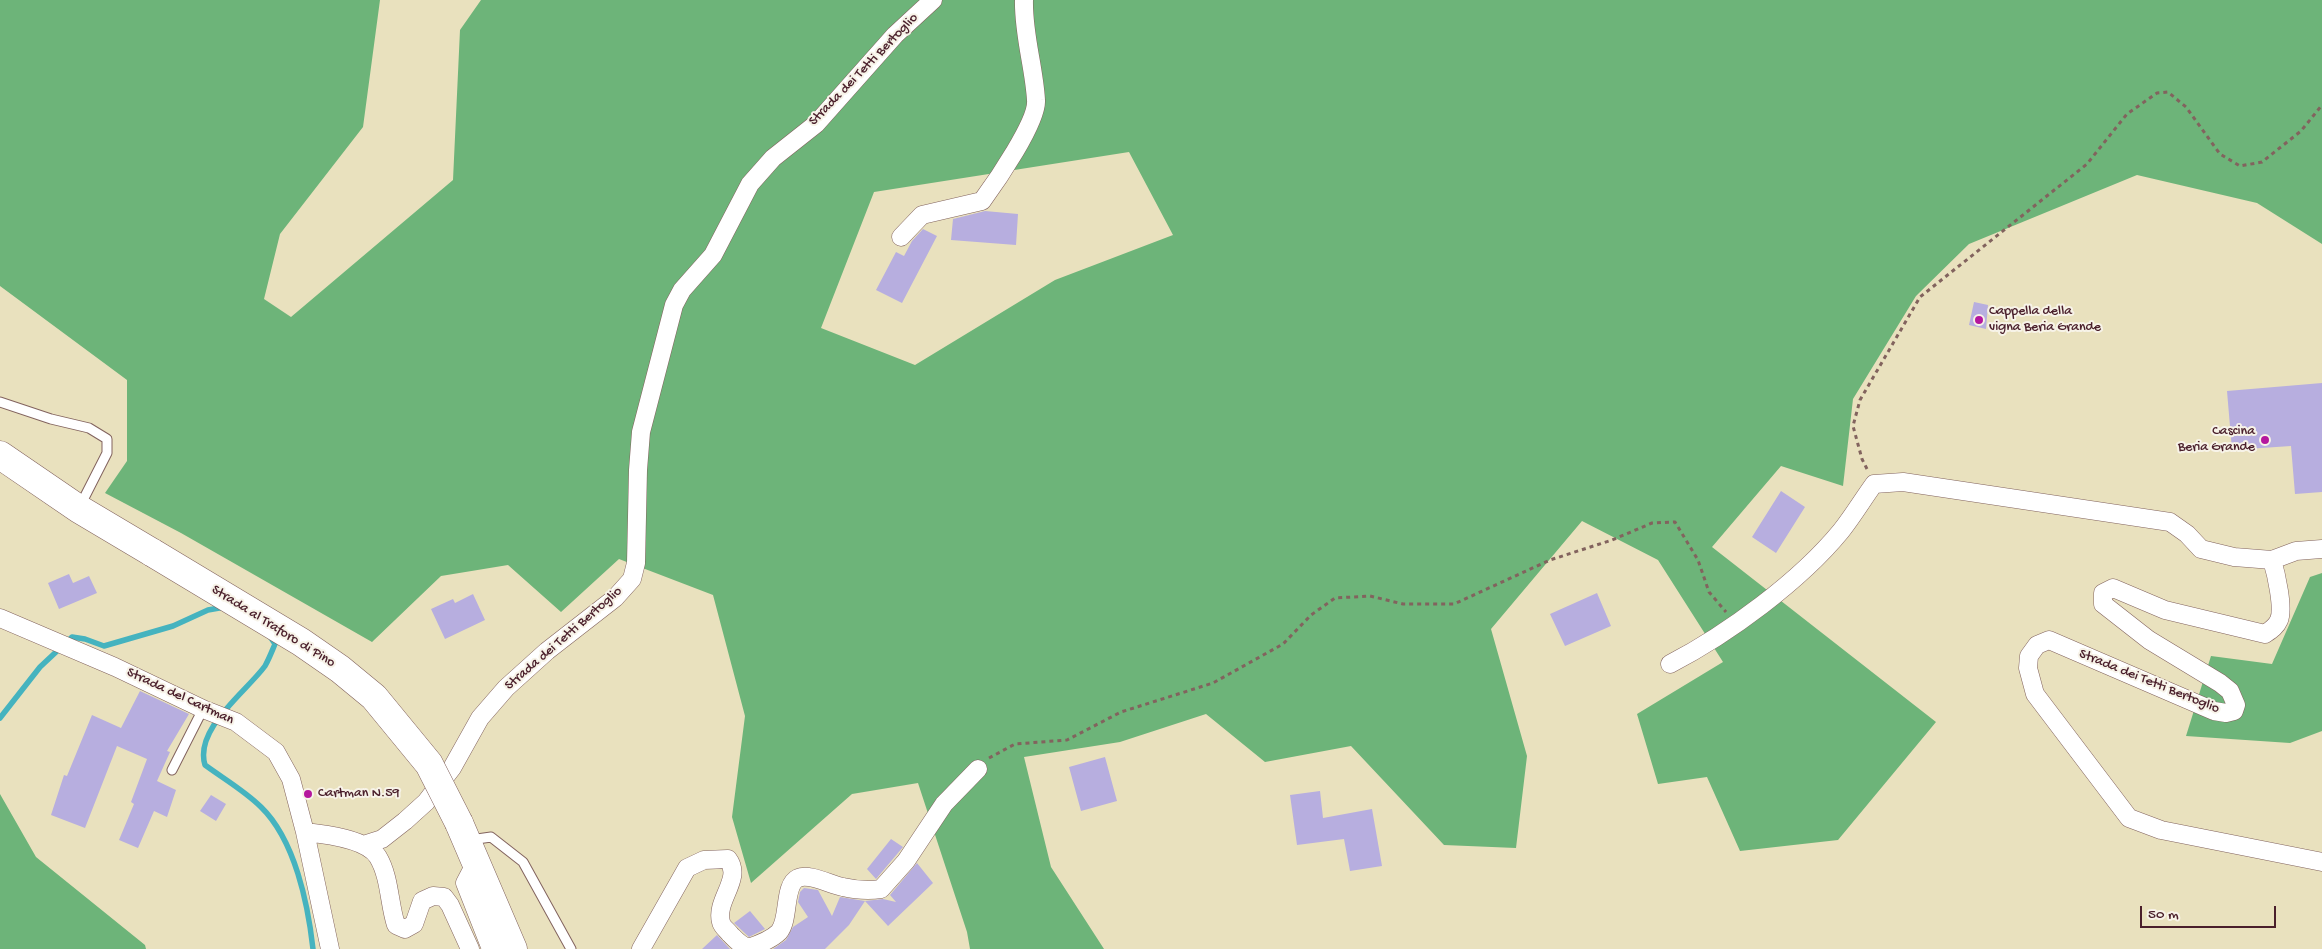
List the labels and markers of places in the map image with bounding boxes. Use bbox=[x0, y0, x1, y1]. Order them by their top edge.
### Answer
place label: Cappella della vigna Beria Grande bbox=[1989, 304, 2101, 336]
marker: Cappella della vigna Beria Grande bbox=[1973, 314, 1985, 326]
place label: Cascina Beria Grande bbox=[2178, 424, 2255, 457]
marker: Cascina Beria Grande bbox=[2259, 434, 2271, 446]
place label: Cartman N.59 bbox=[318, 786, 400, 802]
marker: Cartman N.59 bbox=[302, 788, 314, 800]

